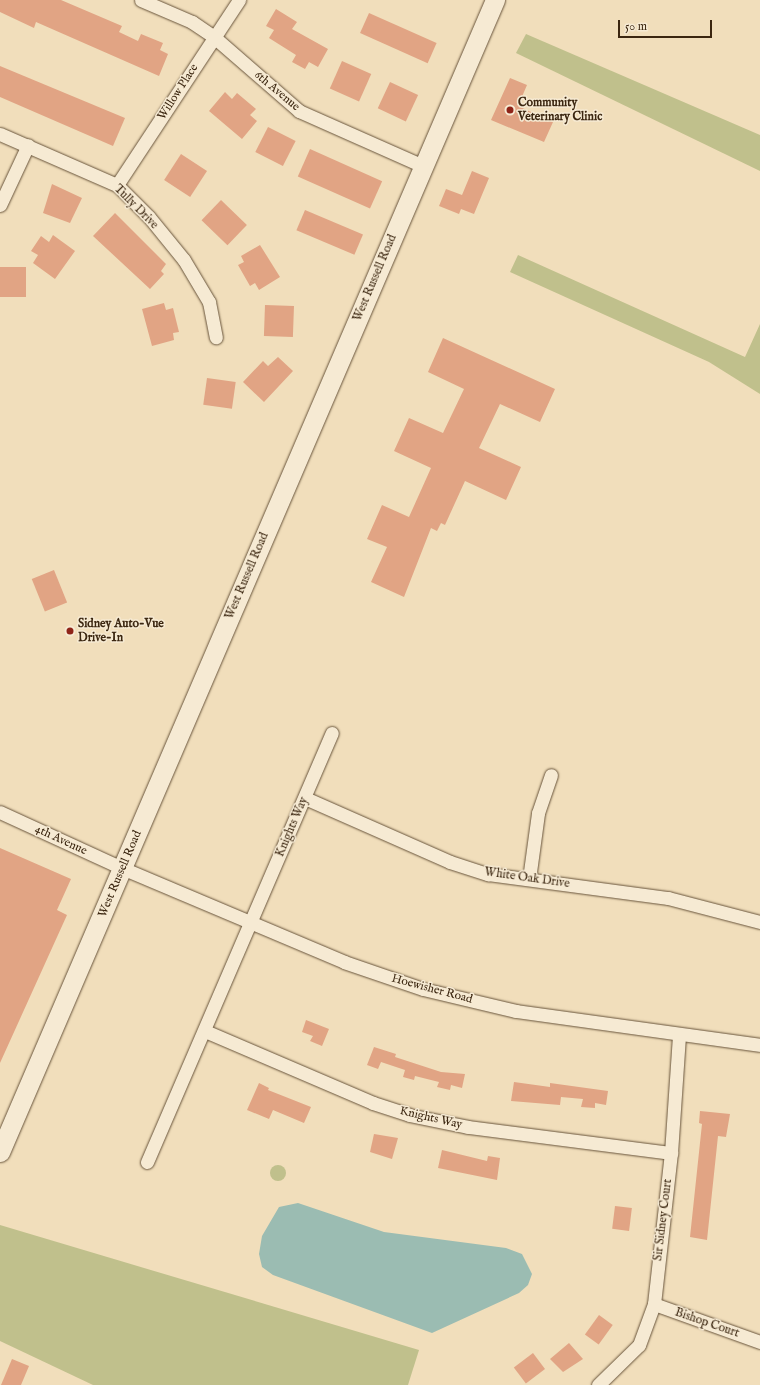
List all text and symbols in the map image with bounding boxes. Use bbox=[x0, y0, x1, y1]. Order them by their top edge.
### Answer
scale bar bbox=[620, 12, 714, 38]
text: 50 m bbox=[625, 19, 647, 34]
street label: Willow Place bbox=[155, 61, 201, 123]
street label: 6th Avenue bbox=[251, 68, 303, 114]
place label: Community Veterinary Clinic bbox=[518, 96, 602, 124]
marker: Community Veterinary Clinic bbox=[505, 105, 515, 115]
street label: Tully Drive bbox=[111, 182, 161, 232]
street label: West Russell Road bbox=[350, 232, 400, 324]
street label: West Russell Road bbox=[222, 530, 272, 622]
place label: Sidney Auto-Vue Drive-In bbox=[78, 617, 164, 645]
marker: Sidney Auto-Vue Drive-In bbox=[65, 626, 75, 636]
street label: Knights Way bbox=[273, 795, 311, 859]
street label: 4th Avenue bbox=[33, 822, 89, 858]
street label: West Russell Road bbox=[95, 828, 145, 920]
street label: White Oak Drive bbox=[483, 865, 571, 891]
street label: Hoewisher Road bbox=[390, 971, 474, 1007]
street label: Knights Way bbox=[398, 1104, 464, 1132]
street label: Sir Sidney Court bbox=[651, 1178, 675, 1262]
street label: Bishop Court bbox=[673, 1305, 741, 1341]

